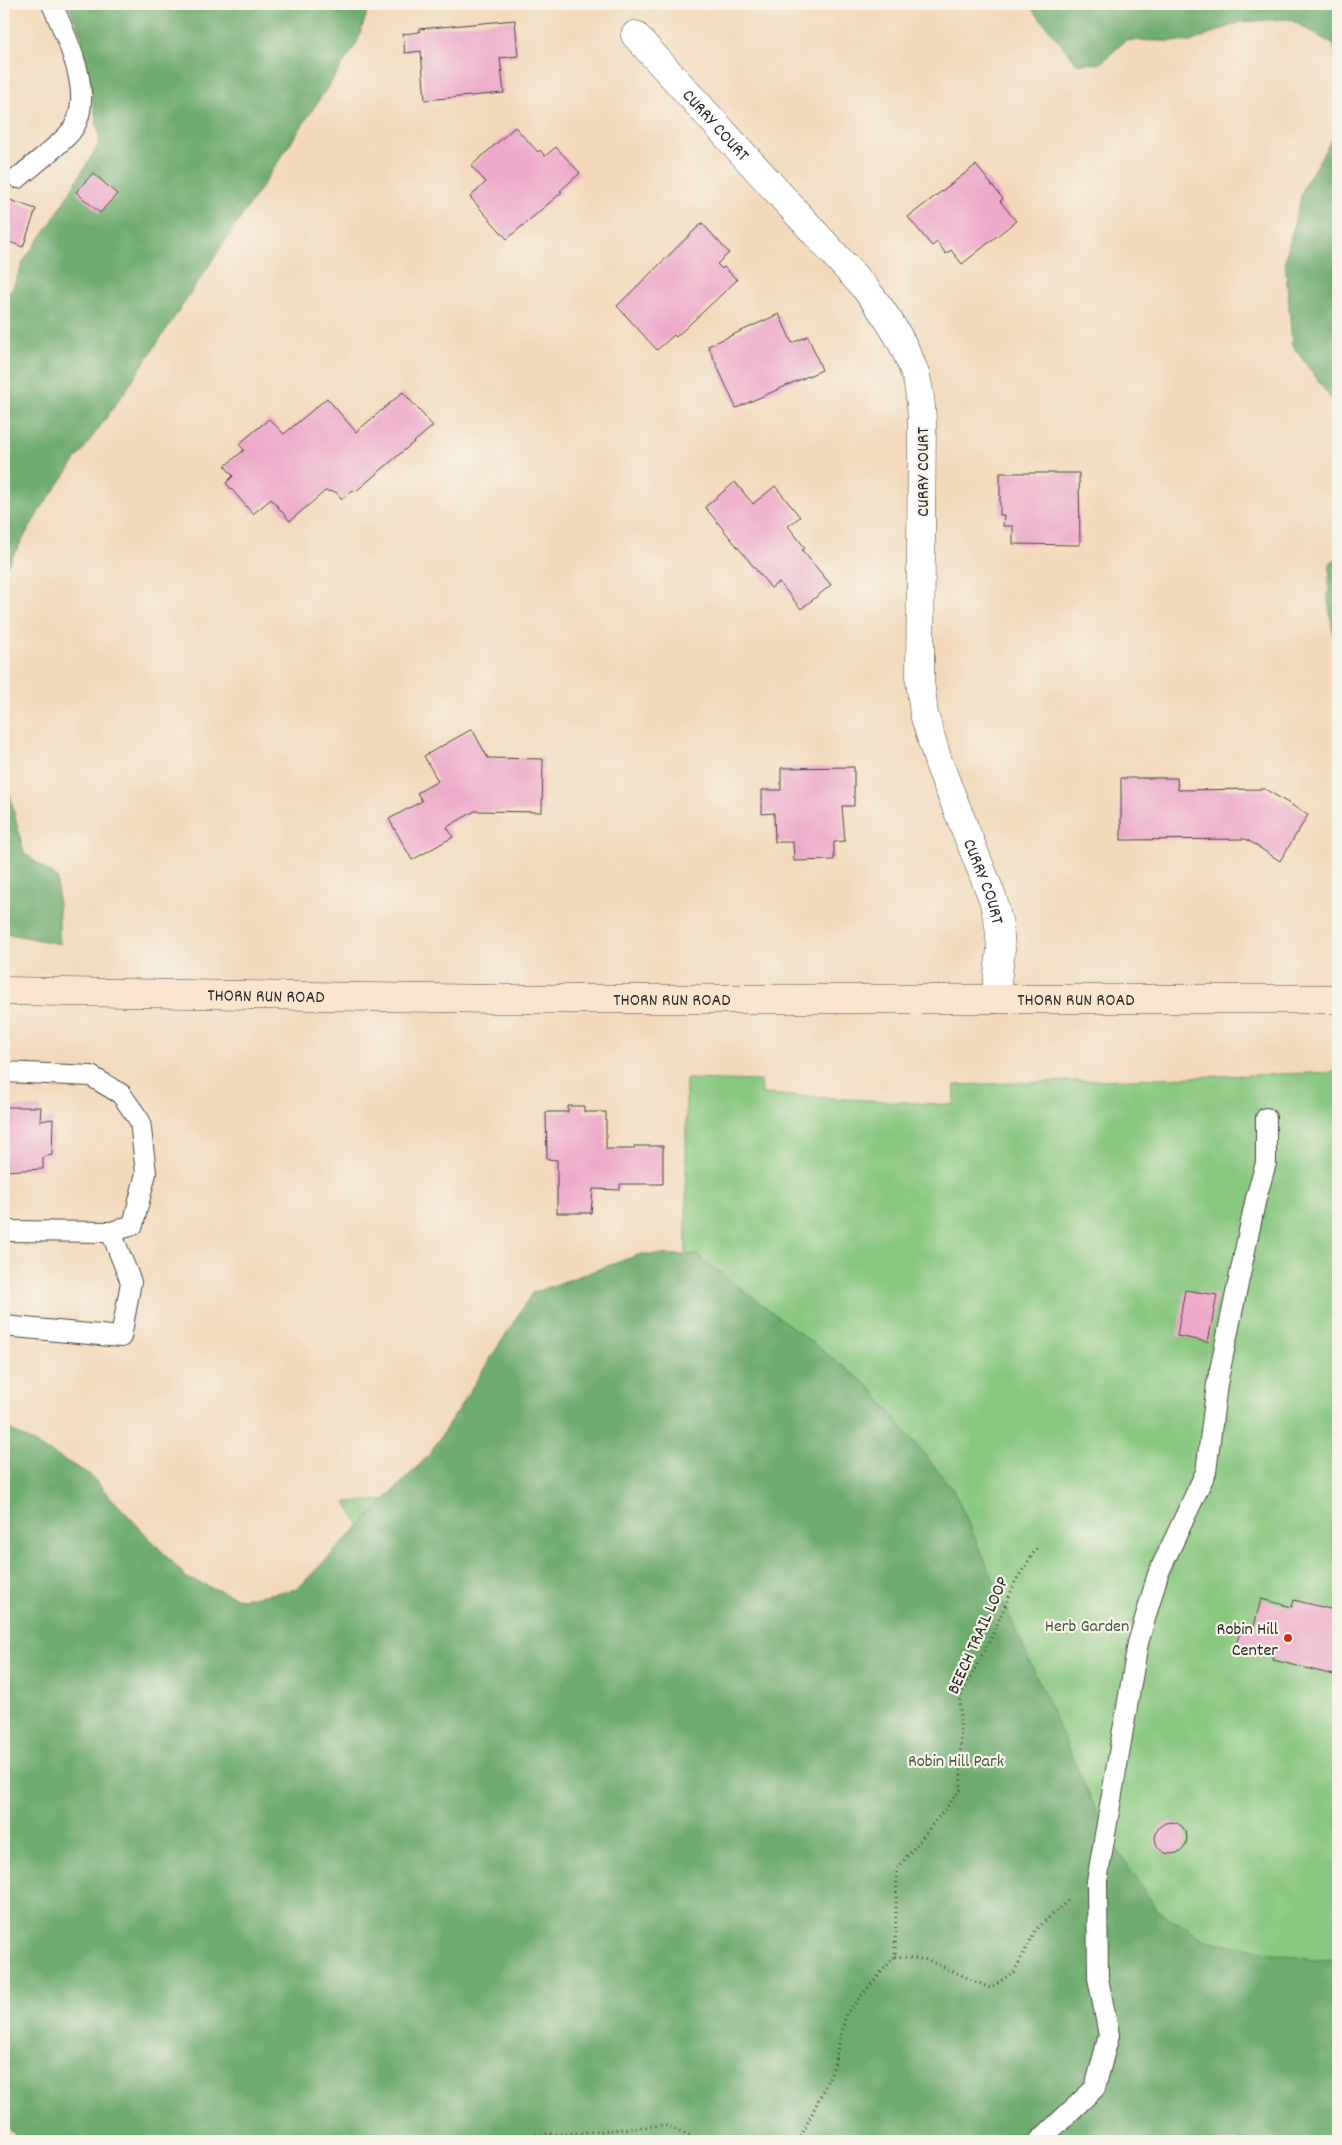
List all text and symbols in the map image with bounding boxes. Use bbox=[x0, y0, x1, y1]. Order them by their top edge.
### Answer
street label: CURRY COURT bbox=[675, 85, 754, 168]
street label: CURRY COURT bbox=[912, 427, 937, 517]
street label: CURRY COURT bbox=[955, 836, 1008, 927]
street label: THORN RUN ROAD bbox=[207, 984, 325, 1011]
street label: THORN RUN ROAD bbox=[613, 989, 731, 1014]
street label: THORN RUN ROAD bbox=[1017, 989, 1135, 1014]
street label: BEECH TRAIL LOOP bbox=[942, 1573, 1016, 1699]
park label: Herb Garden bbox=[1045, 1615, 1129, 1640]
place label: Robin Hill Center bbox=[1217, 1618, 1279, 1664]
marker: Robin Hill Center bbox=[1282, 1632, 1294, 1644]
park label: Robin Hill Park bbox=[908, 1750, 1004, 1775]

